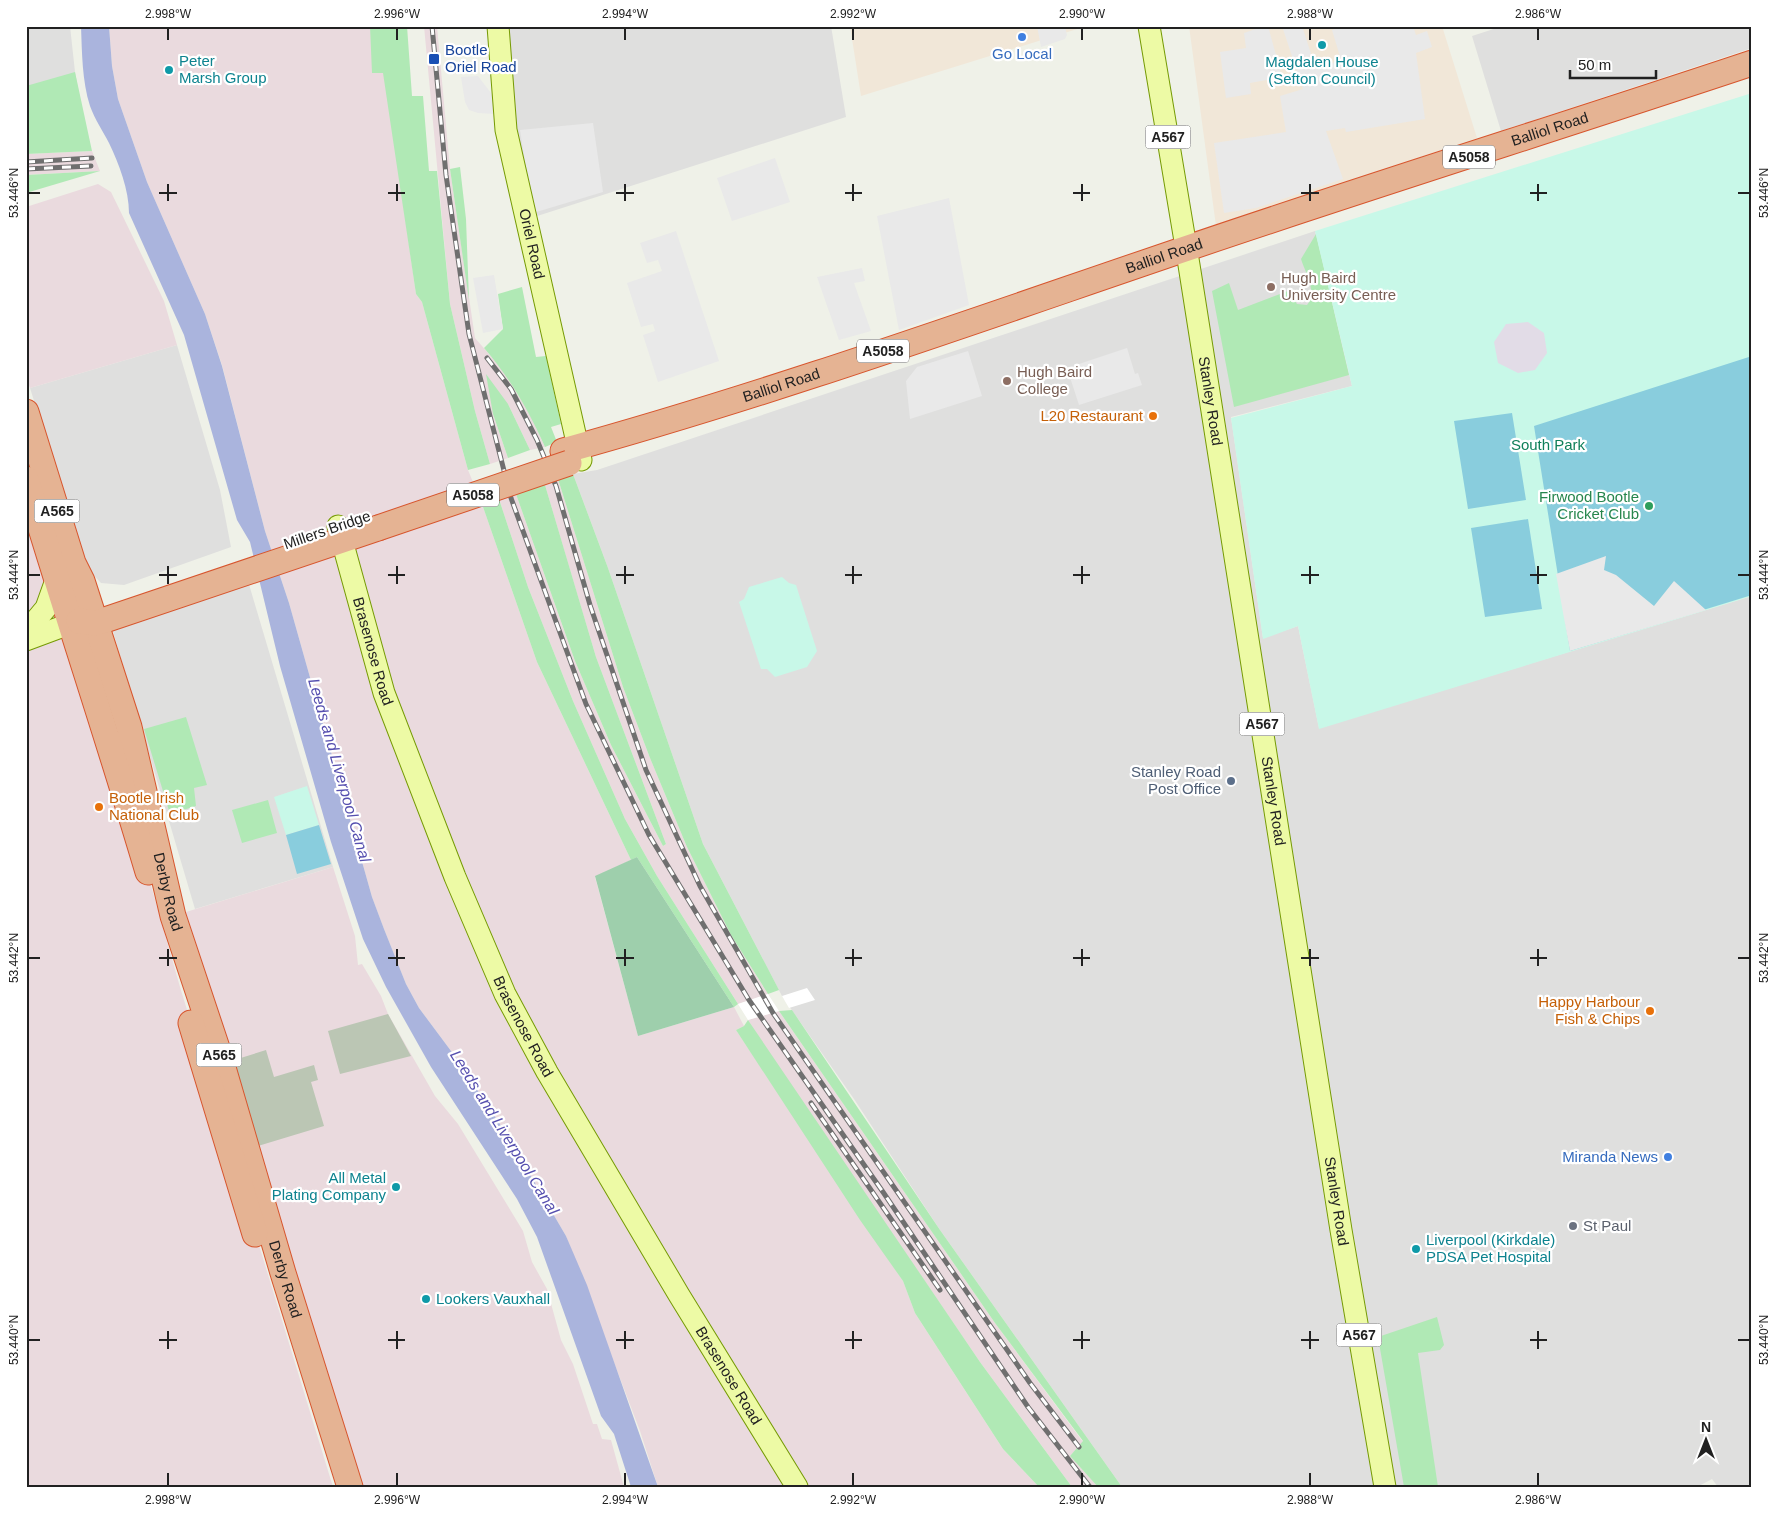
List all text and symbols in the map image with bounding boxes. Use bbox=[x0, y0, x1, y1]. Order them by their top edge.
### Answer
text: 2.998°W bbox=[145, 7, 192, 21]
text: 2.996°W bbox=[374, 7, 421, 21]
text: 2.994°W bbox=[602, 7, 649, 21]
text: 2.992°W bbox=[830, 7, 877, 21]
text: 2.990°W bbox=[1059, 7, 1106, 21]
text: 2.988°W bbox=[1287, 7, 1334, 21]
text: 2.986°W bbox=[1515, 7, 1562, 21]
marker: Go Local bbox=[1016, 31, 1028, 43]
marker: Magdalen House (Sefton Council) bbox=[1316, 39, 1328, 51]
place label: Bootle Oriel Road bbox=[445, 41, 517, 75]
place label: Go Local bbox=[992, 45, 1052, 62]
scale bar bbox=[1570, 48, 1657, 80]
place label: Peter Marsh Group bbox=[179, 52, 267, 86]
marker: Bootle Oriel Road bbox=[427, 52, 441, 66]
place label: Magdalen House (Sefton Council) bbox=[1265, 53, 1379, 87]
text: 50 m bbox=[1578, 56, 1611, 73]
marker: Peter Marsh Group bbox=[163, 64, 175, 76]
street label: Balliol Road bbox=[1509, 108, 1590, 149]
road number: A567 bbox=[1146, 125, 1190, 148]
road number: A5058 bbox=[1443, 146, 1495, 168]
text: 53.446°N bbox=[7, 168, 21, 218]
text: 53.446°N bbox=[1757, 168, 1771, 218]
street label: Oriel Road bbox=[516, 207, 549, 281]
street label: Balliol Road bbox=[1123, 235, 1205, 277]
place label: Hugh Baird University Centre bbox=[1281, 269, 1396, 303]
marker: Hugh Baird University Centre bbox=[1265, 281, 1277, 293]
road number: A5058 bbox=[857, 340, 909, 362]
street label: Stanley Road bbox=[1196, 355, 1226, 447]
place label: Hugh Baird College bbox=[1017, 363, 1092, 397]
street label: Balliol Road bbox=[740, 364, 822, 405]
marker: Hugh Baird College bbox=[1001, 375, 1013, 387]
place label: L20 Restaurant bbox=[1040, 407, 1144, 424]
marker: L20 Restaurant bbox=[1147, 410, 1159, 422]
park label: South Park bbox=[1511, 436, 1586, 453]
road number: A5058 bbox=[447, 484, 499, 506]
place label: Firwood Bootle Cricket Club bbox=[1539, 488, 1639, 522]
road number: A565 bbox=[34, 500, 80, 522]
marker: Firwood Bootle Cricket Club bbox=[1643, 500, 1655, 512]
street label: Millers Bridge bbox=[281, 507, 373, 552]
text: 53.444°N bbox=[7, 550, 21, 600]
text: 53.444°N bbox=[1757, 550, 1771, 600]
street label: Brasenose Road bbox=[350, 595, 397, 708]
water label: Leeds and Liverpool Canal bbox=[305, 676, 374, 864]
road number: A567 bbox=[1240, 712, 1284, 736]
street label: Stanley Road bbox=[1259, 755, 1289, 847]
place label: Stanley Road Post Office bbox=[1131, 763, 1221, 797]
marker: Stanley Road Post Office bbox=[1225, 775, 1237, 787]
place label: Bootle Irish National Club bbox=[109, 789, 199, 823]
marker: Bootle Irish National Club bbox=[93, 801, 105, 813]
street label: Derby Road bbox=[151, 851, 186, 933]
text: 53.442°N bbox=[7, 933, 21, 983]
text: 53.442°N bbox=[1757, 933, 1771, 983]
street label: Brasenose Road bbox=[490, 973, 557, 1080]
place label: Happy Harbour Fish & Chips bbox=[1538, 993, 1640, 1027]
marker: Happy Harbour Fish & Chips bbox=[1644, 1005, 1656, 1017]
road number: A565 bbox=[196, 1044, 242, 1066]
water label: Leeds and Liverpool Canal bbox=[447, 1047, 562, 1218]
place label: Miranda News bbox=[1562, 1148, 1658, 1165]
marker: Miranda News bbox=[1662, 1151, 1674, 1163]
street label: Stanley Road bbox=[1322, 1155, 1353, 1247]
place label: All Metal Plating Company bbox=[272, 1169, 386, 1203]
marker: All Metal Plating Company bbox=[390, 1181, 402, 1193]
place label: St Paul bbox=[1583, 1217, 1631, 1234]
marker: St Paul bbox=[1567, 1220, 1579, 1232]
place label: Liverpool (Kirkdale) PDSA Pet Hospital bbox=[1426, 1231, 1555, 1265]
street label: Derby Road bbox=[266, 1238, 306, 1320]
marker: Liverpool (Kirkdale) PDSA Pet Hospital bbox=[1410, 1243, 1422, 1255]
place label: Lookers Vauxhall bbox=[436, 1290, 550, 1307]
marker: Lookers Vauxhall bbox=[420, 1293, 432, 1305]
text: 53.440°N bbox=[7, 1315, 21, 1365]
text: 53.440°N bbox=[1757, 1315, 1771, 1365]
street label: Brasenose Road bbox=[692, 1323, 765, 1427]
road number: A567 bbox=[1336, 1324, 1382, 1346]
north arrow bbox=[1680, 1416, 1730, 1466]
text: N bbox=[1701, 1419, 1711, 1435]
text: 2.998°W bbox=[145, 1493, 192, 1507]
text: 2.996°W bbox=[374, 1493, 421, 1507]
text: 2.994°W bbox=[602, 1493, 649, 1507]
text: 2.992°W bbox=[830, 1493, 877, 1507]
text: 2.990°W bbox=[1059, 1493, 1106, 1507]
text: 2.988°W bbox=[1287, 1493, 1334, 1507]
text: 2.986°W bbox=[1515, 1493, 1562, 1507]

